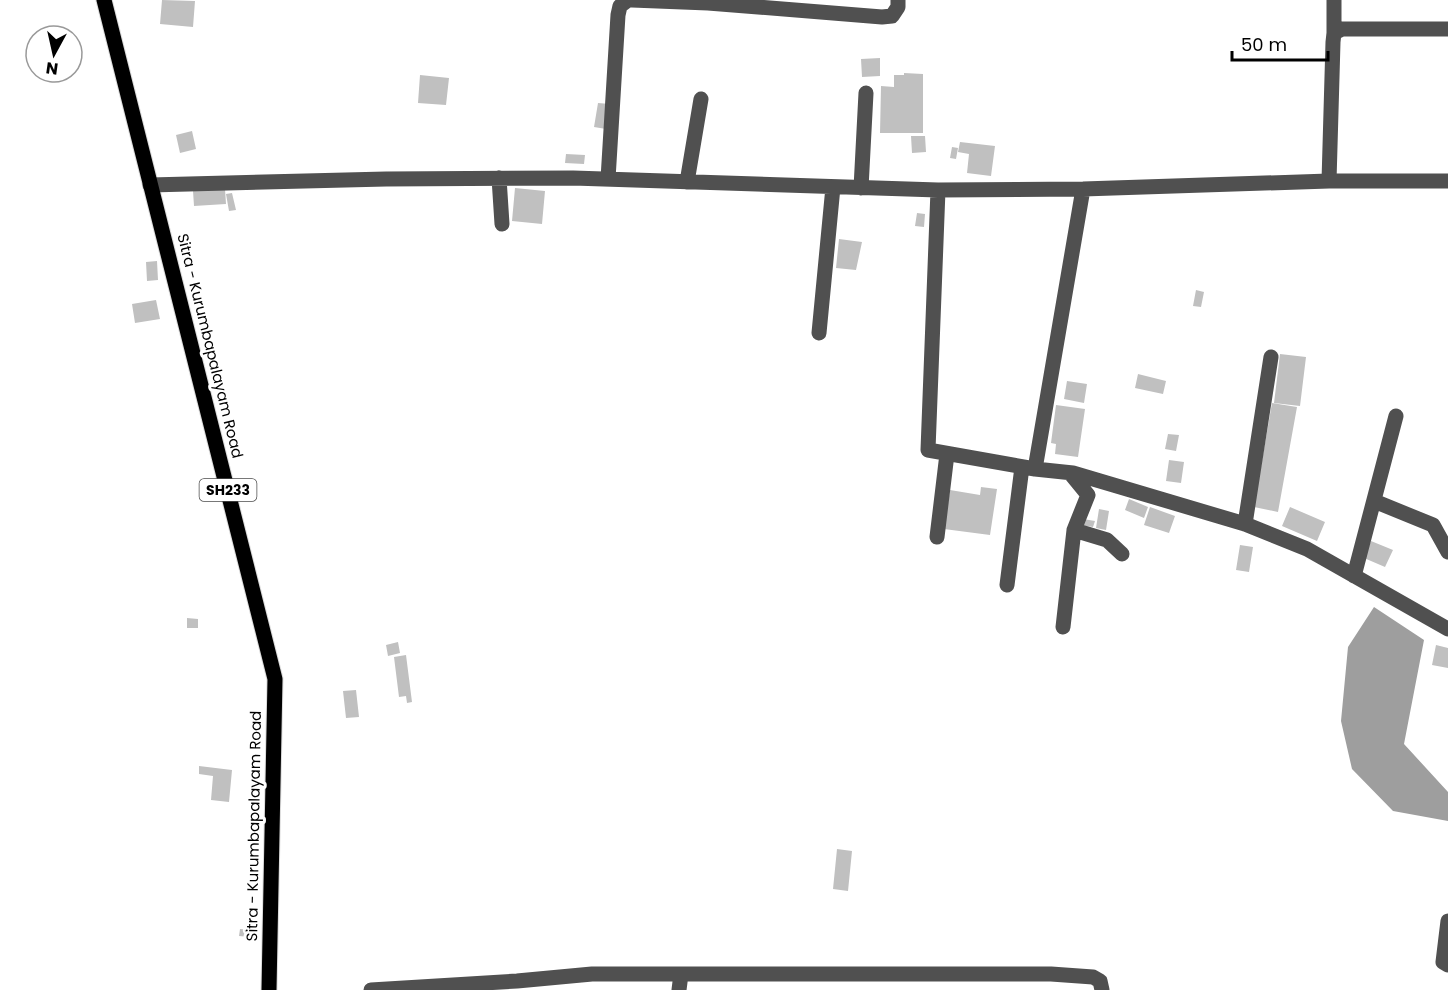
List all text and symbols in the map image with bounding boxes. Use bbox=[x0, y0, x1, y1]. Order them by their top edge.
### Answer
north arrow bbox=[24, 24, 84, 84]
scale bar bbox=[1232, 24, 1328, 62]
text: 50 m bbox=[1241, 32, 1287, 57]
text: N bbox=[44, 56, 60, 81]
street label: Sitra - Kurumbapalayam Road bbox=[172, 231, 249, 460]
road number: SH233 bbox=[200, 479, 256, 501]
street label: Sitra - Kurumbapalayam Road bbox=[241, 711, 266, 941]

